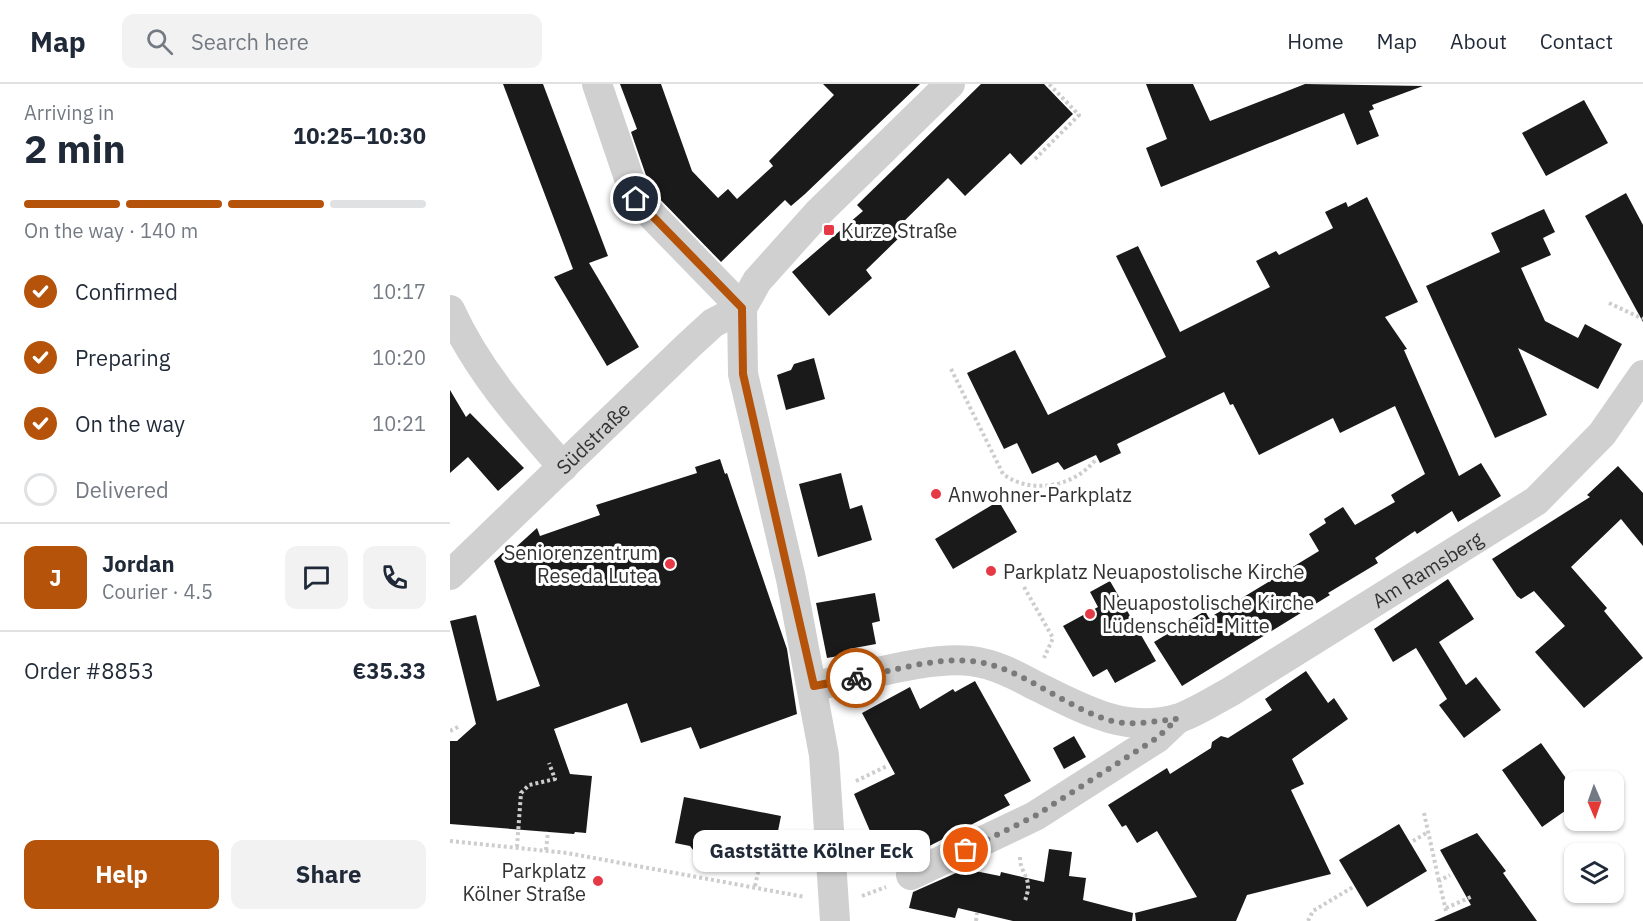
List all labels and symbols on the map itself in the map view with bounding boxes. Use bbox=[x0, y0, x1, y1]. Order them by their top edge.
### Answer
pin bbox=[610, 173, 661, 224]
place label: Kurze Straße bbox=[841, 217, 957, 244]
marker: Kurze Straße bbox=[822, 223, 836, 237]
street label: Südstraße bbox=[550, 396, 636, 480]
place label: Anwohner-Parkplatz bbox=[948, 481, 1132, 508]
marker: Anwohner-Parkplatz bbox=[929, 487, 943, 501]
street label: Am Ramsberg bbox=[1367, 524, 1488, 614]
place label: Seniorenzentrum Reseda Lutea bbox=[504, 539, 658, 589]
marker: Seniorenzentrum Reseda Lutea bbox=[663, 557, 677, 571]
place label: Parkplatz Neuapostolische Kirche bbox=[1003, 558, 1305, 585]
marker: Parkplatz Neuapostolische Kirche bbox=[984, 564, 998, 578]
place label: Neuapostolische Kirche Lüdenscheid-Mitte bbox=[1102, 589, 1314, 639]
marker: Neuapostolische Kirche Lüdenscheid-Mitte bbox=[1083, 607, 1097, 621]
courier bbox=[826, 648, 886, 708]
north arrow bbox=[1564, 771, 1624, 831]
pin bbox=[940, 824, 991, 875]
callout: Gaststätte Kölner Eck bbox=[693, 829, 930, 871]
place label: Parkplatz Kölner Straße bbox=[462, 857, 586, 907]
marker: Parkplatz Kölner Straße bbox=[591, 874, 605, 888]

